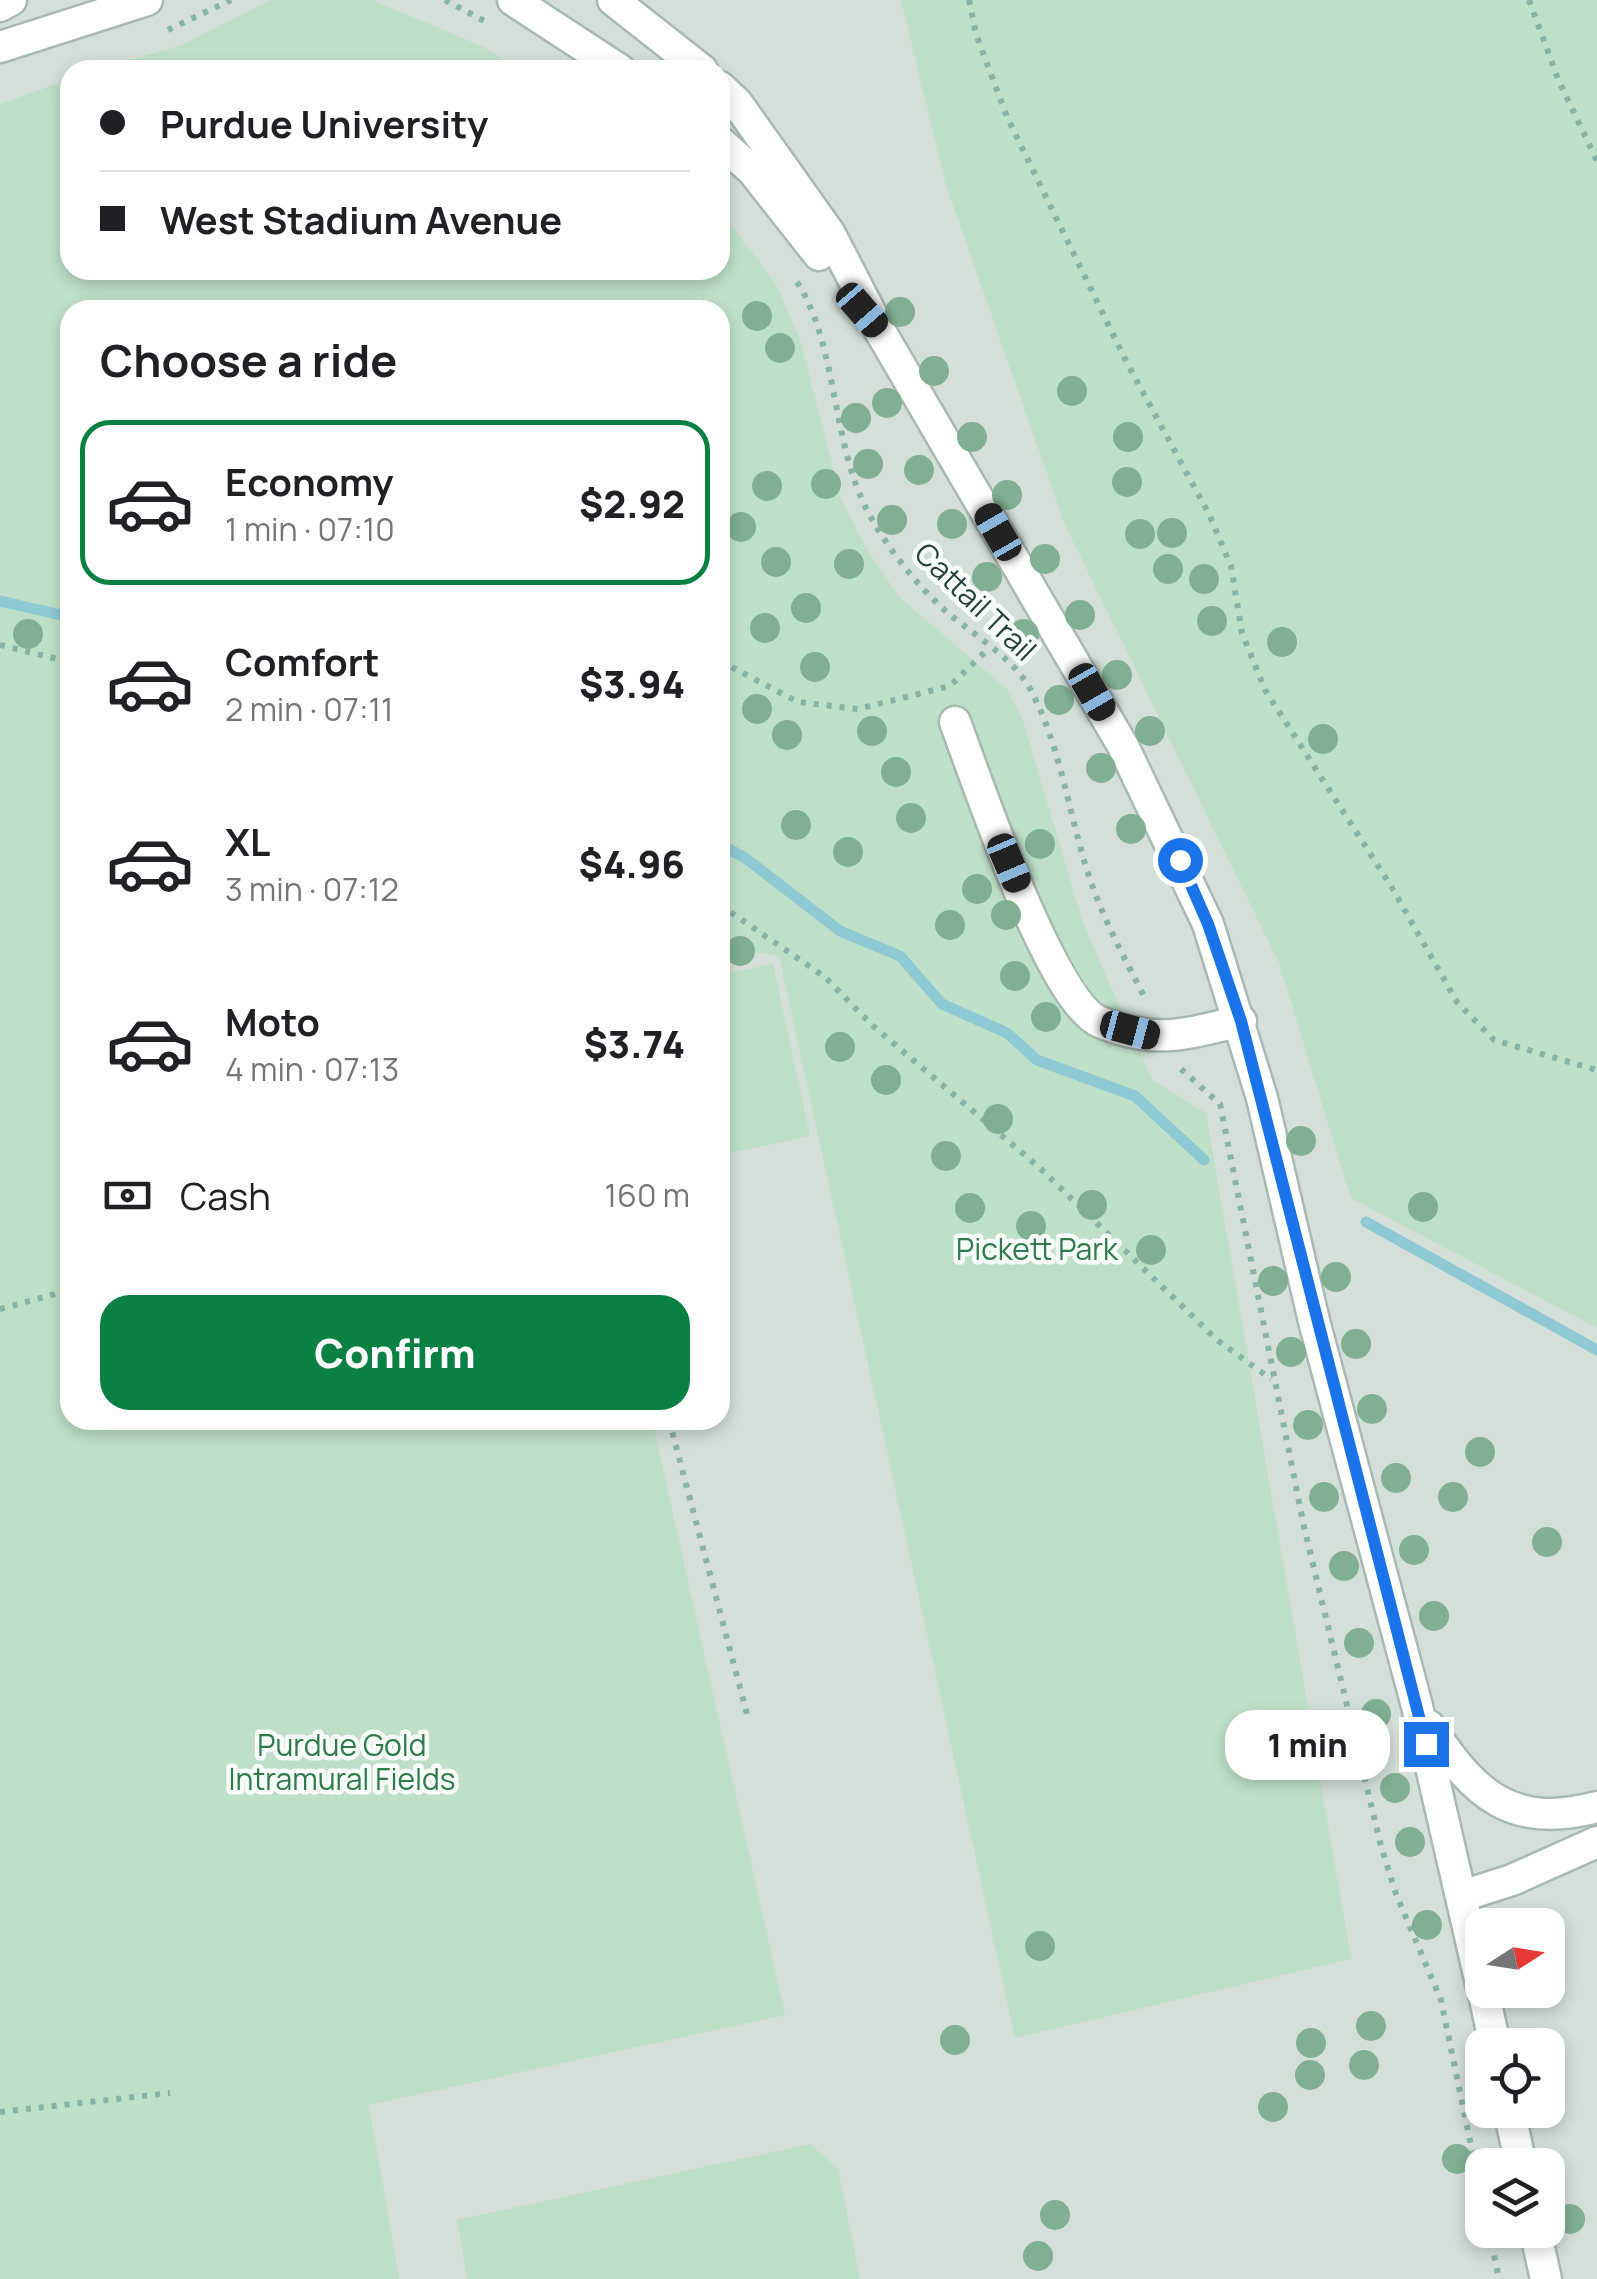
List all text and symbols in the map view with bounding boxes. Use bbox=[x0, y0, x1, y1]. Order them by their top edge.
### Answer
text: Purdue University bbox=[160, 97, 488, 149]
text: West Stadium Avenue bbox=[160, 193, 562, 245]
car bbox=[831, 278, 893, 342]
text: Choose a ride bbox=[100, 329, 397, 391]
text: Economy bbox=[225, 455, 394, 507]
icon: car bbox=[105, 458, 195, 548]
text: $2.92 bbox=[579, 477, 685, 529]
car bbox=[970, 499, 1026, 565]
text: 1 min · 07:10 bbox=[225, 507, 395, 551]
street label: Cattail Trail bbox=[906, 533, 1046, 669]
text: Comfort bbox=[225, 635, 379, 687]
icon: car bbox=[105, 638, 195, 728]
text: $3.94 bbox=[579, 657, 685, 709]
car bbox=[1064, 659, 1120, 725]
text: 2 min · 07:11 bbox=[225, 687, 393, 731]
text: XL bbox=[225, 815, 270, 867]
icon: car bbox=[105, 818, 195, 908]
car bbox=[983, 830, 1035, 896]
text: $4.96 bbox=[579, 837, 685, 889]
route start bbox=[1158, 838, 1203, 883]
text: 3 min · 07:12 bbox=[225, 867, 399, 911]
text: Moto bbox=[225, 995, 320, 1047]
icon: car bbox=[105, 998, 195, 1088]
car bbox=[1097, 1008, 1163, 1052]
text: $3.74 bbox=[584, 1017, 685, 1069]
text: 4 min · 07:13 bbox=[225, 1047, 399, 1091]
icon: cash bbox=[100, 1168, 155, 1223]
text: Cash bbox=[180, 1169, 271, 1221]
text: 160 m bbox=[605, 1173, 690, 1217]
park label: Pickett Park bbox=[956, 1228, 1119, 1269]
button: Confirm bbox=[100, 1295, 690, 1410]
callout: 1 min bbox=[1226, 1709, 1391, 1779]
route end bbox=[1404, 1722, 1449, 1767]
text: 1 min bbox=[1267, 1723, 1348, 1767]
park label: Purdue Gold Intramural Fields bbox=[228, 1724, 456, 1799]
north arrow bbox=[1465, 1908, 1565, 2008]
map controls bbox=[1465, 1908, 1565, 2248]
button: locate bbox=[1465, 2028, 1565, 2128]
button: layers bbox=[1465, 2148, 1565, 2248]

